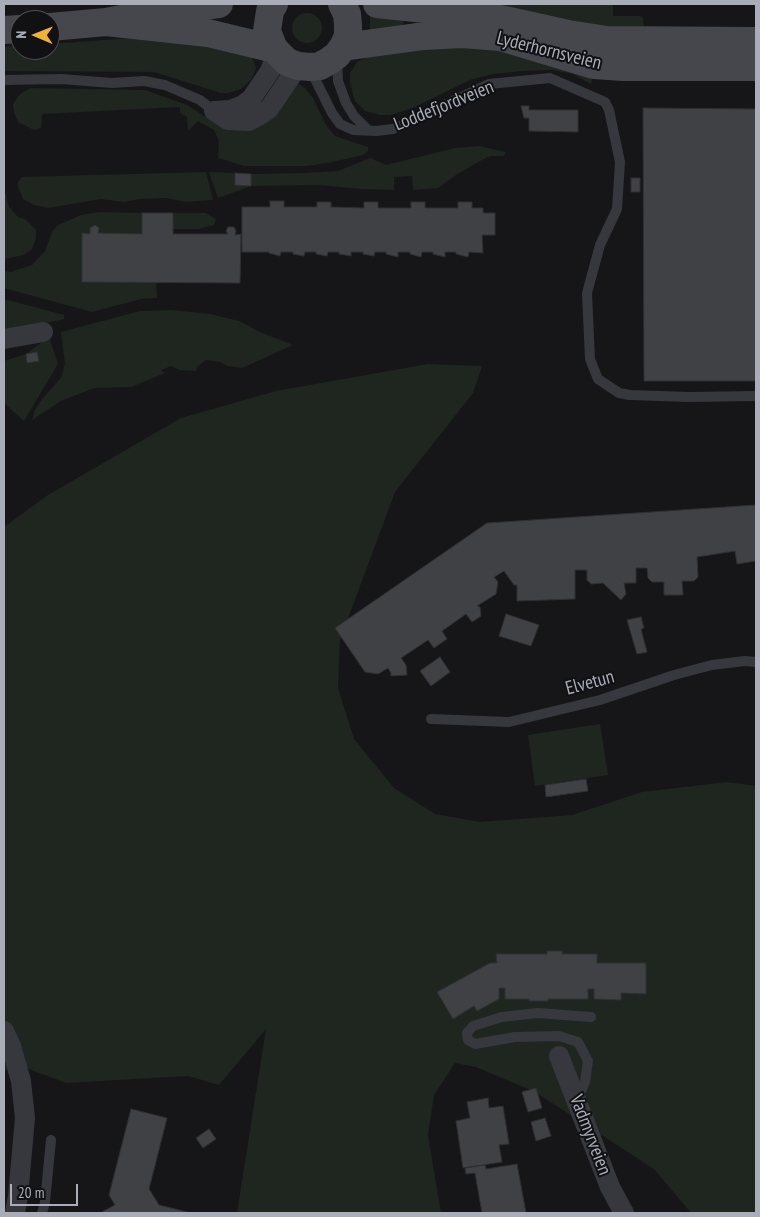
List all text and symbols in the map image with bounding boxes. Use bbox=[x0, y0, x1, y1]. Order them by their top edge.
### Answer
north arrow bbox=[10, 10, 60, 60]
street label: Lyderhornsveien bbox=[494, 27, 604, 75]
text: N bbox=[12, 31, 30, 39]
street label: Loddefjordveien bbox=[391, 76, 497, 136]
street label: Elvetun bbox=[563, 666, 617, 700]
street label: Vadmyrveien bbox=[564, 1092, 616, 1178]
scale bar bbox=[12, 1174, 80, 1206]
text: 20 m bbox=[18, 1183, 44, 1202]

